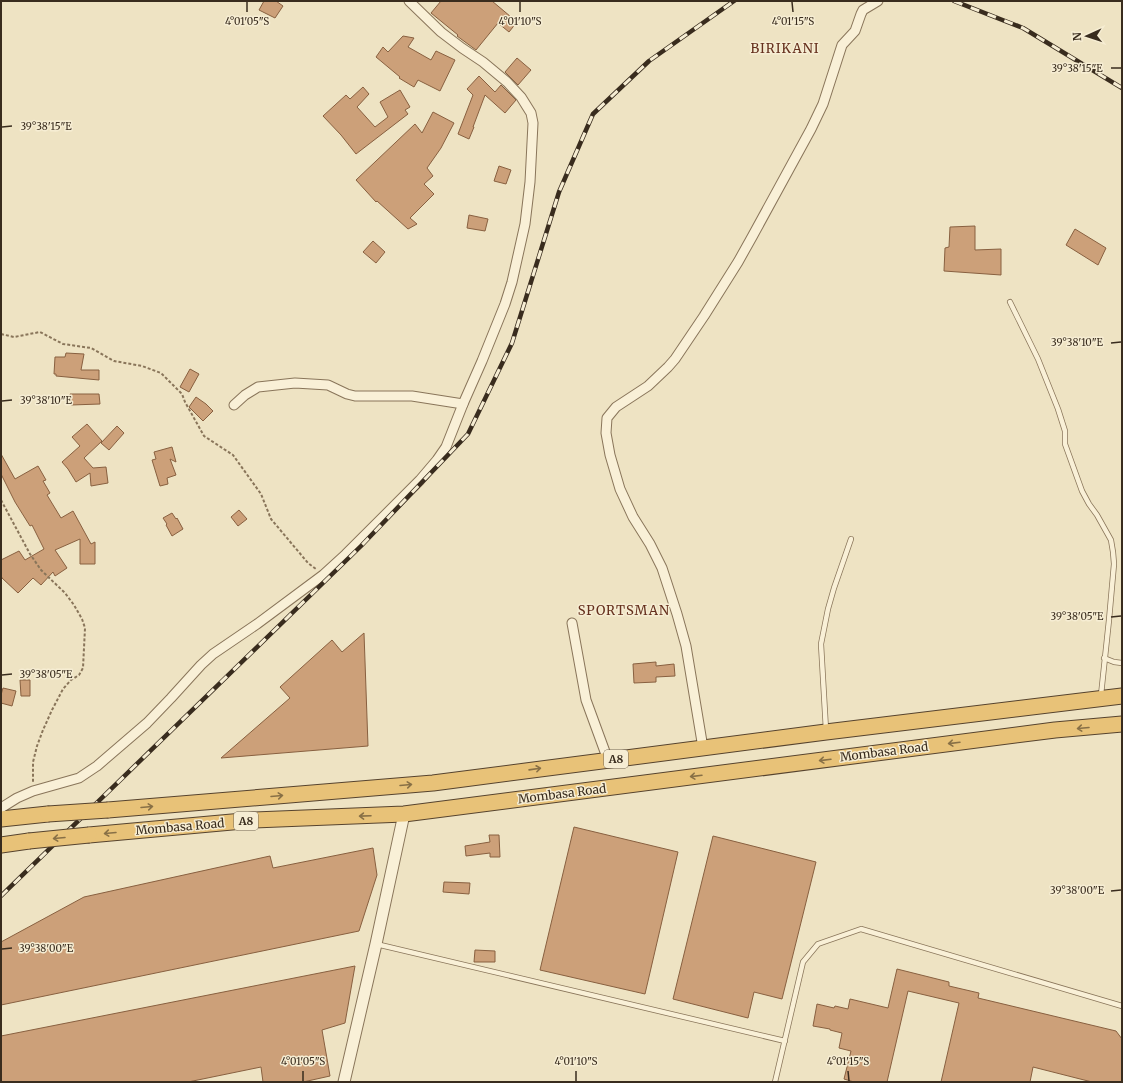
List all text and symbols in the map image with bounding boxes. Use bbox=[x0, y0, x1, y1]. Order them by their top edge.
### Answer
text: 4°01'05"S bbox=[225, 15, 269, 28]
text: 4°01'10"S bbox=[498, 15, 542, 28]
text: 4°01'15"S bbox=[772, 15, 814, 28]
north arrow bbox=[1067, 16, 1107, 56]
text: N bbox=[1070, 32, 1084, 41]
district label: BIRIKANI bbox=[750, 40, 820, 57]
text: 39°38'15"E bbox=[1051, 62, 1103, 75]
text: 39°38'15"E bbox=[20, 120, 72, 133]
text: 39°38'10"E bbox=[1051, 336, 1104, 349]
text: 39°38'10"E bbox=[20, 394, 73, 407]
district label: SPORTSMAN bbox=[578, 602, 670, 619]
text: 39°38'05"E bbox=[1051, 610, 1104, 623]
text: 39°38'05"E bbox=[20, 668, 73, 681]
one-way arrow bbox=[1077, 724, 1090, 731]
street label: Mombasa Road bbox=[839, 739, 929, 764]
one-way arrow bbox=[948, 739, 961, 747]
road number: A8 bbox=[604, 750, 628, 768]
one-way arrow bbox=[819, 756, 832, 764]
one-way arrow bbox=[528, 765, 541, 773]
one-way arrow bbox=[690, 773, 703, 780]
street label: Mombasa Road bbox=[517, 781, 607, 806]
one-way arrow bbox=[399, 782, 412, 789]
one-way arrow bbox=[270, 793, 283, 800]
one-way arrow bbox=[140, 803, 153, 811]
road number: A8 bbox=[234, 812, 258, 830]
one-way arrow bbox=[359, 812, 372, 819]
street label: Mombasa Road bbox=[135, 815, 225, 838]
one-way arrow bbox=[104, 830, 117, 837]
one-way arrow bbox=[53, 835, 66, 842]
text: 39°38'00"E bbox=[1050, 884, 1105, 897]
text: 39°38'00"E bbox=[19, 942, 74, 955]
text: 4°01'05"S bbox=[281, 1055, 325, 1068]
text: 4°01'10"S bbox=[554, 1055, 598, 1068]
text: 4°01'15"S bbox=[827, 1055, 869, 1068]

